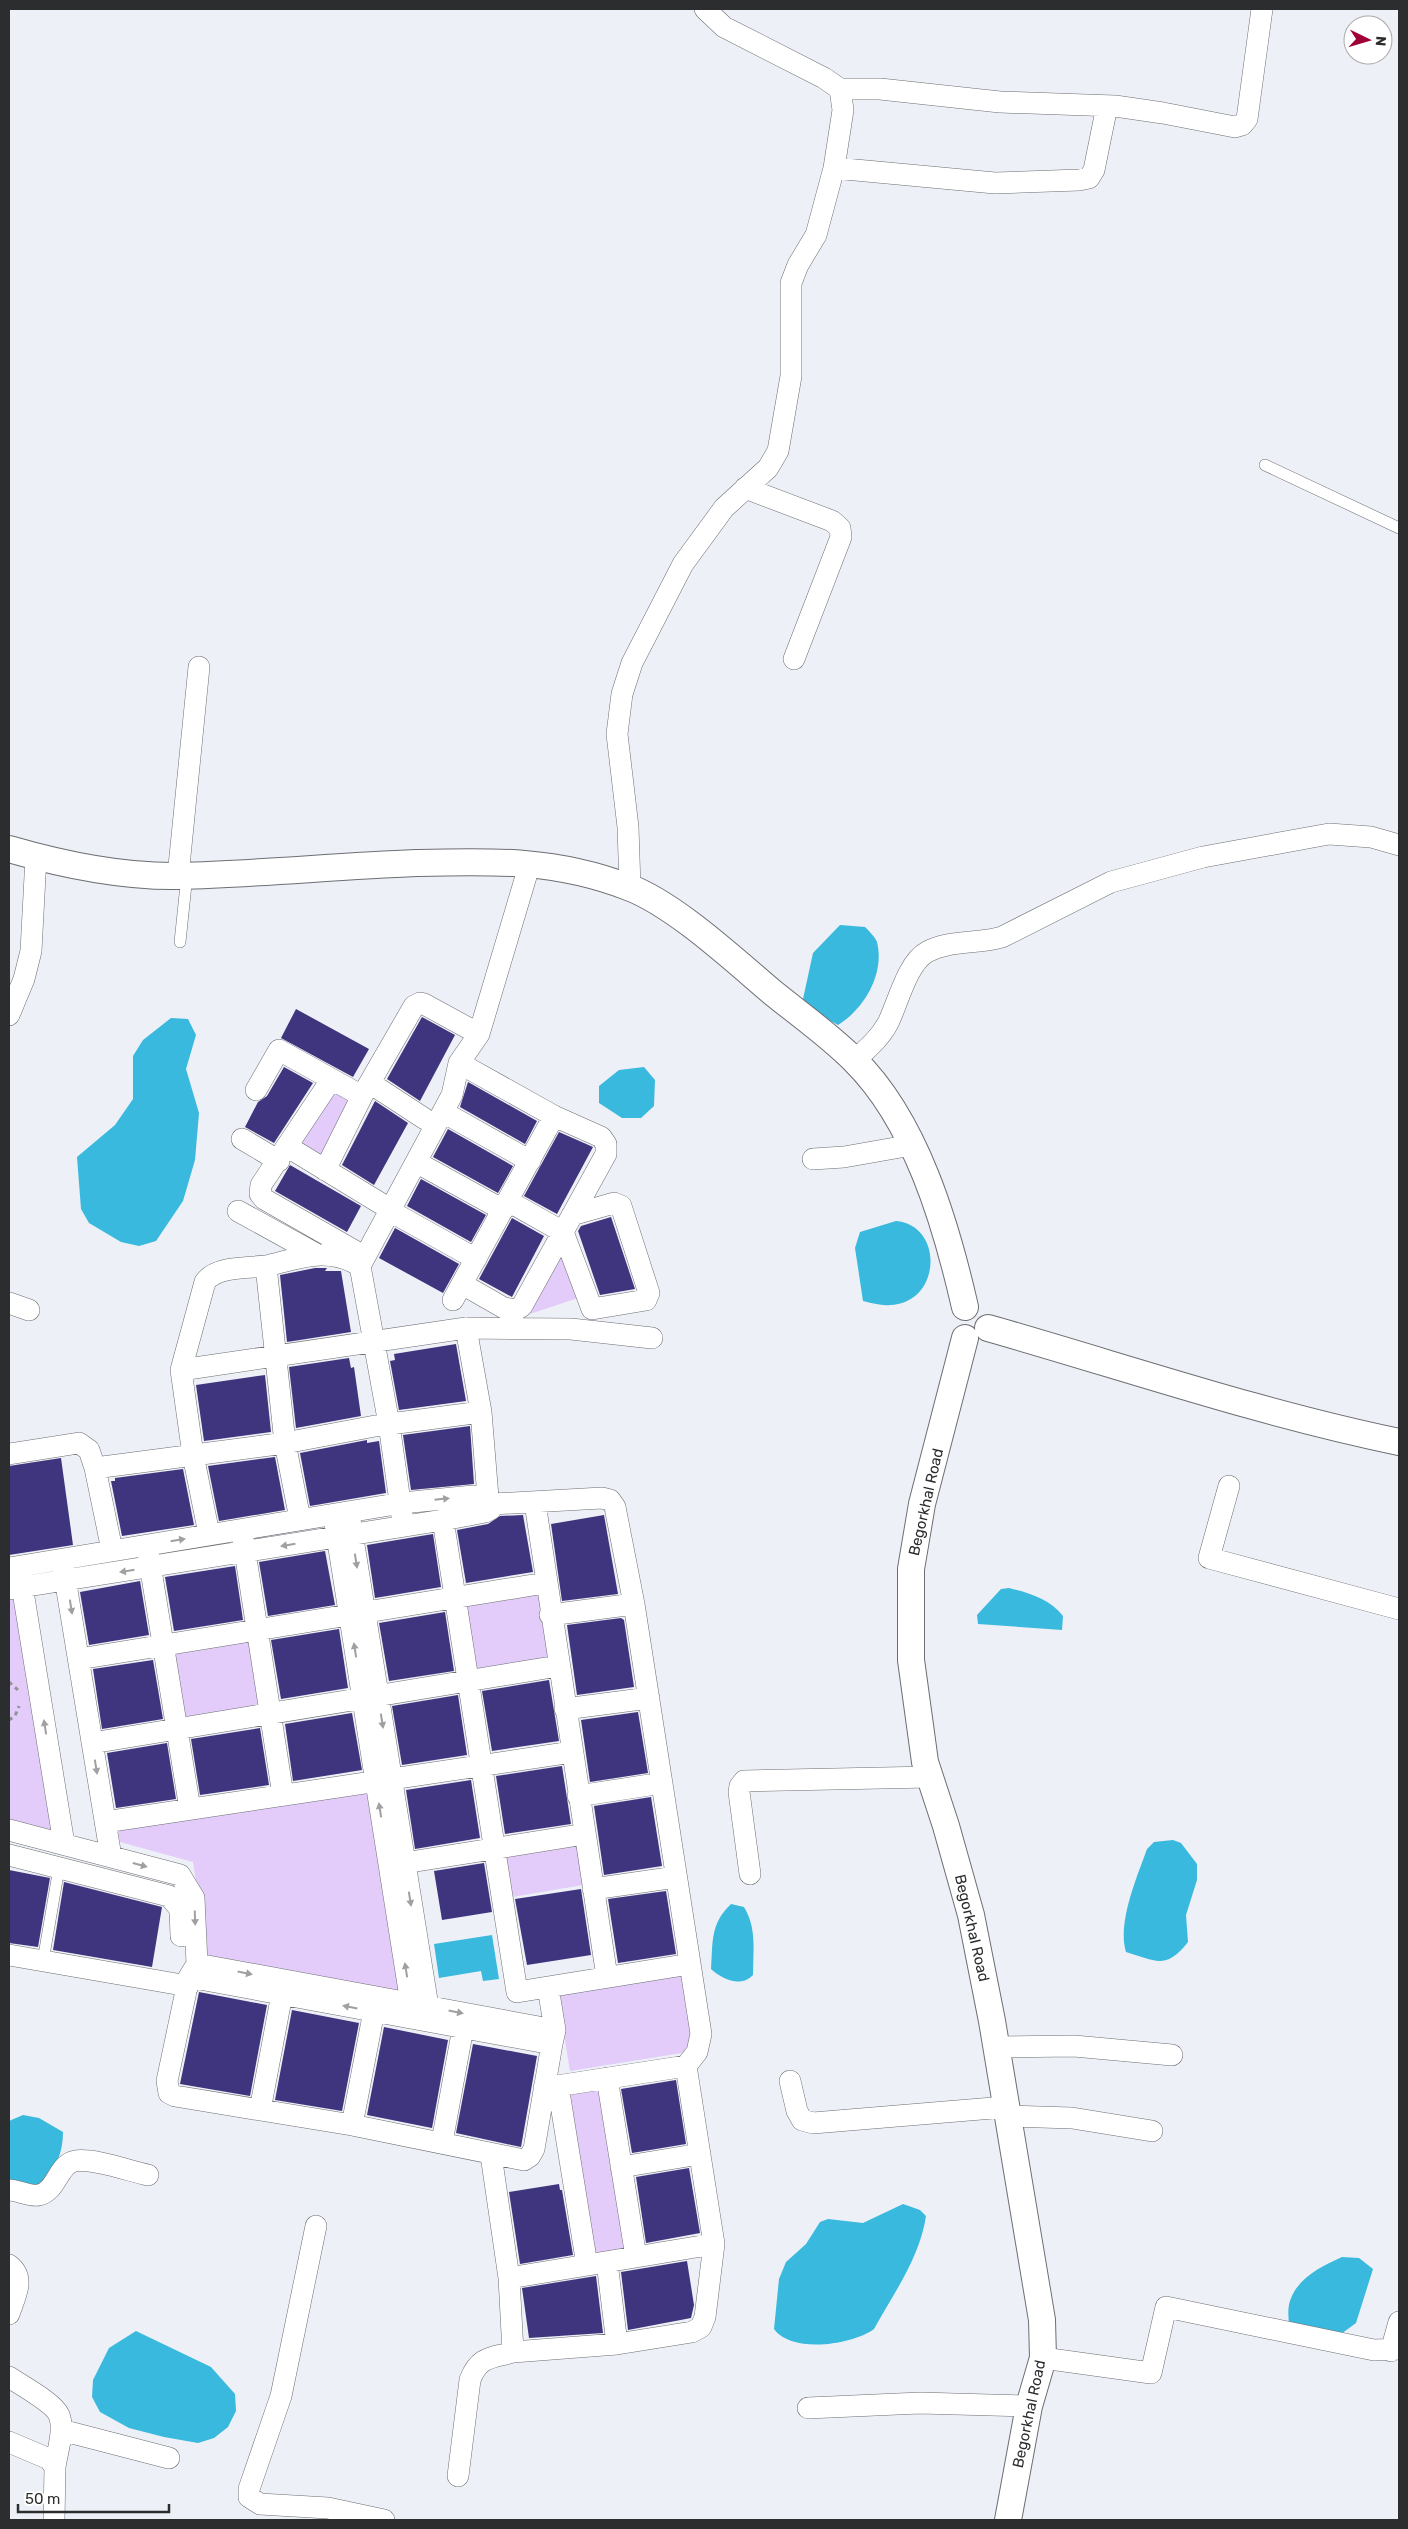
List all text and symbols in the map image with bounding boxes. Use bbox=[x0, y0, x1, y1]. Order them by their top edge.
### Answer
north arrow bbox=[1343, 15, 1393, 65]
text: N bbox=[1372, 35, 1389, 47]
street label: Begorkhal Road bbox=[905, 1447, 947, 1557]
one-way arrow bbox=[434, 1495, 450, 1503]
one-way arrow bbox=[170, 1535, 186, 1543]
one-way arrow bbox=[279, 1541, 295, 1549]
one-way arrow bbox=[353, 1553, 361, 1569]
one-way arrow bbox=[119, 1567, 135, 1575]
one-way arrow bbox=[67, 1599, 75, 1615]
one-way arrow bbox=[350, 1641, 358, 1657]
one-way arrow bbox=[378, 1714, 386, 1730]
one-way arrow bbox=[41, 1719, 49, 1735]
one-way arrow bbox=[92, 1760, 100, 1776]
one-way arrow bbox=[376, 1802, 384, 1818]
one-way arrow bbox=[133, 1861, 148, 1869]
street label: Begorkhal Road bbox=[951, 1873, 993, 1983]
one-way arrow bbox=[407, 1892, 415, 1908]
one-way arrow bbox=[191, 1910, 199, 1926]
one-way arrow bbox=[401, 1962, 409, 1978]
one-way arrow bbox=[237, 1969, 253, 1977]
one-way arrow bbox=[343, 2003, 358, 2011]
one-way arrow bbox=[448, 2008, 464, 2016]
street label: Begorkhal Road bbox=[1009, 2358, 1049, 2470]
scale bar bbox=[18, 2482, 169, 2514]
text: 50 m bbox=[25, 2490, 60, 2508]

